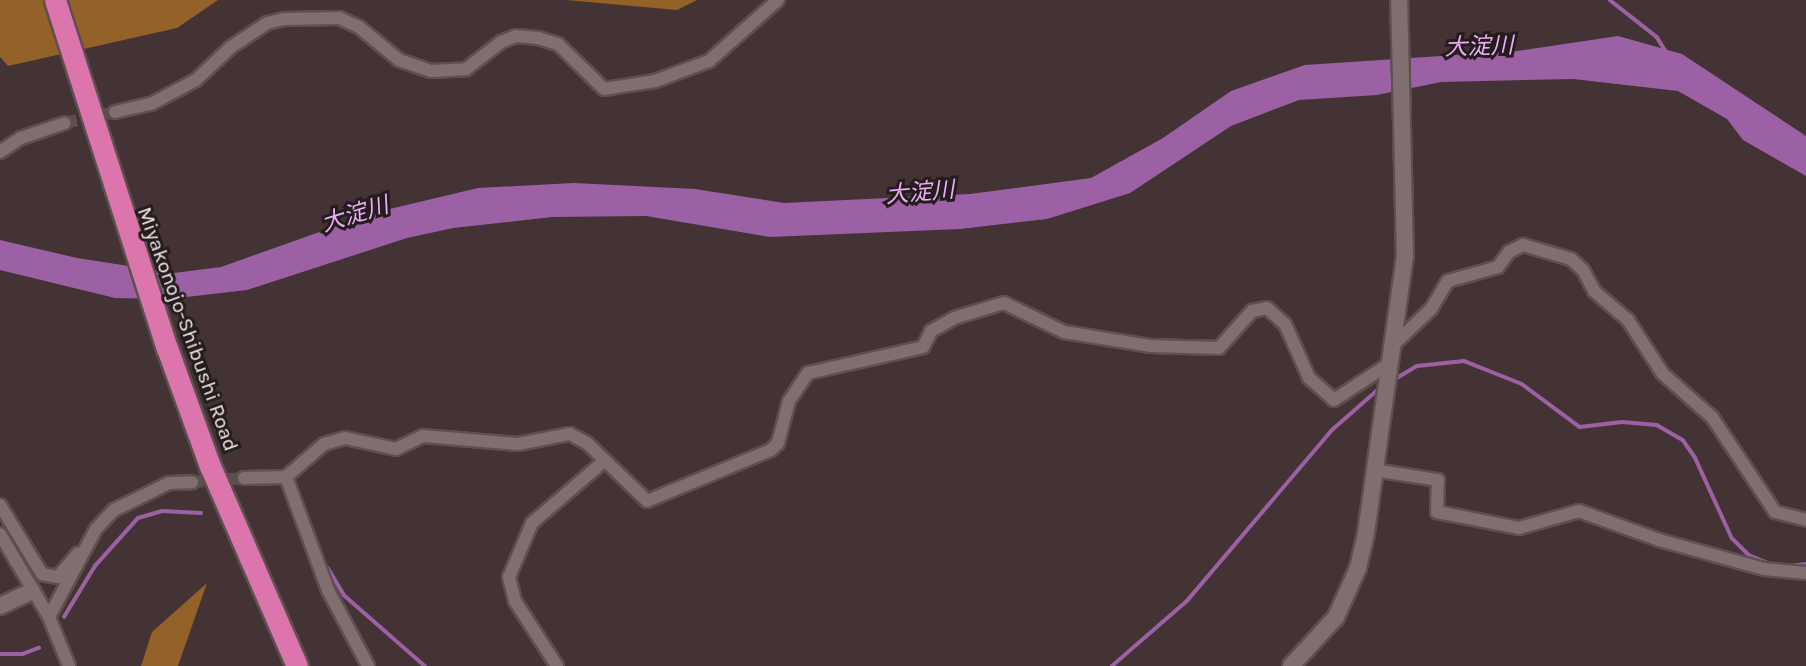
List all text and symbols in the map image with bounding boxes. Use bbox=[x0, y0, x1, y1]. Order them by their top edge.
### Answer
water label: 大淀川 bbox=[1444, 32, 1514, 62]
water label: 大淀川 bbox=[884, 176, 956, 210]
water label: 大淀川 bbox=[318, 192, 392, 238]
street label: Miyakonojo-Shibushi Road bbox=[132, 203, 244, 455]

